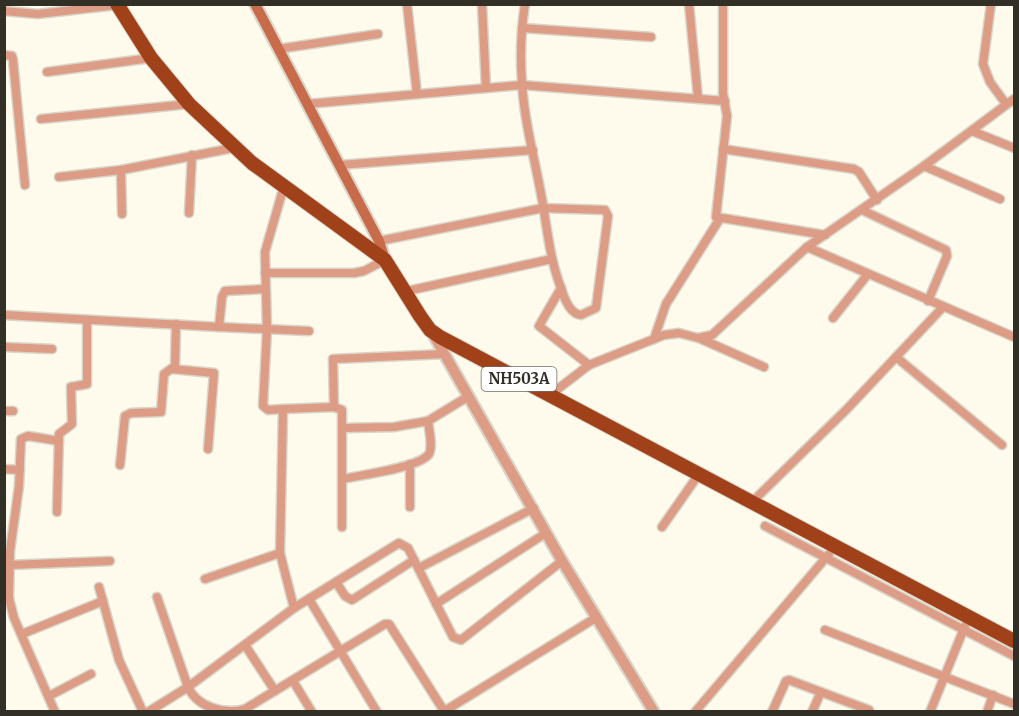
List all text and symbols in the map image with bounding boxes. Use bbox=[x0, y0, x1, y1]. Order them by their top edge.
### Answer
road number: NH503A bbox=[482, 367, 556, 391]

